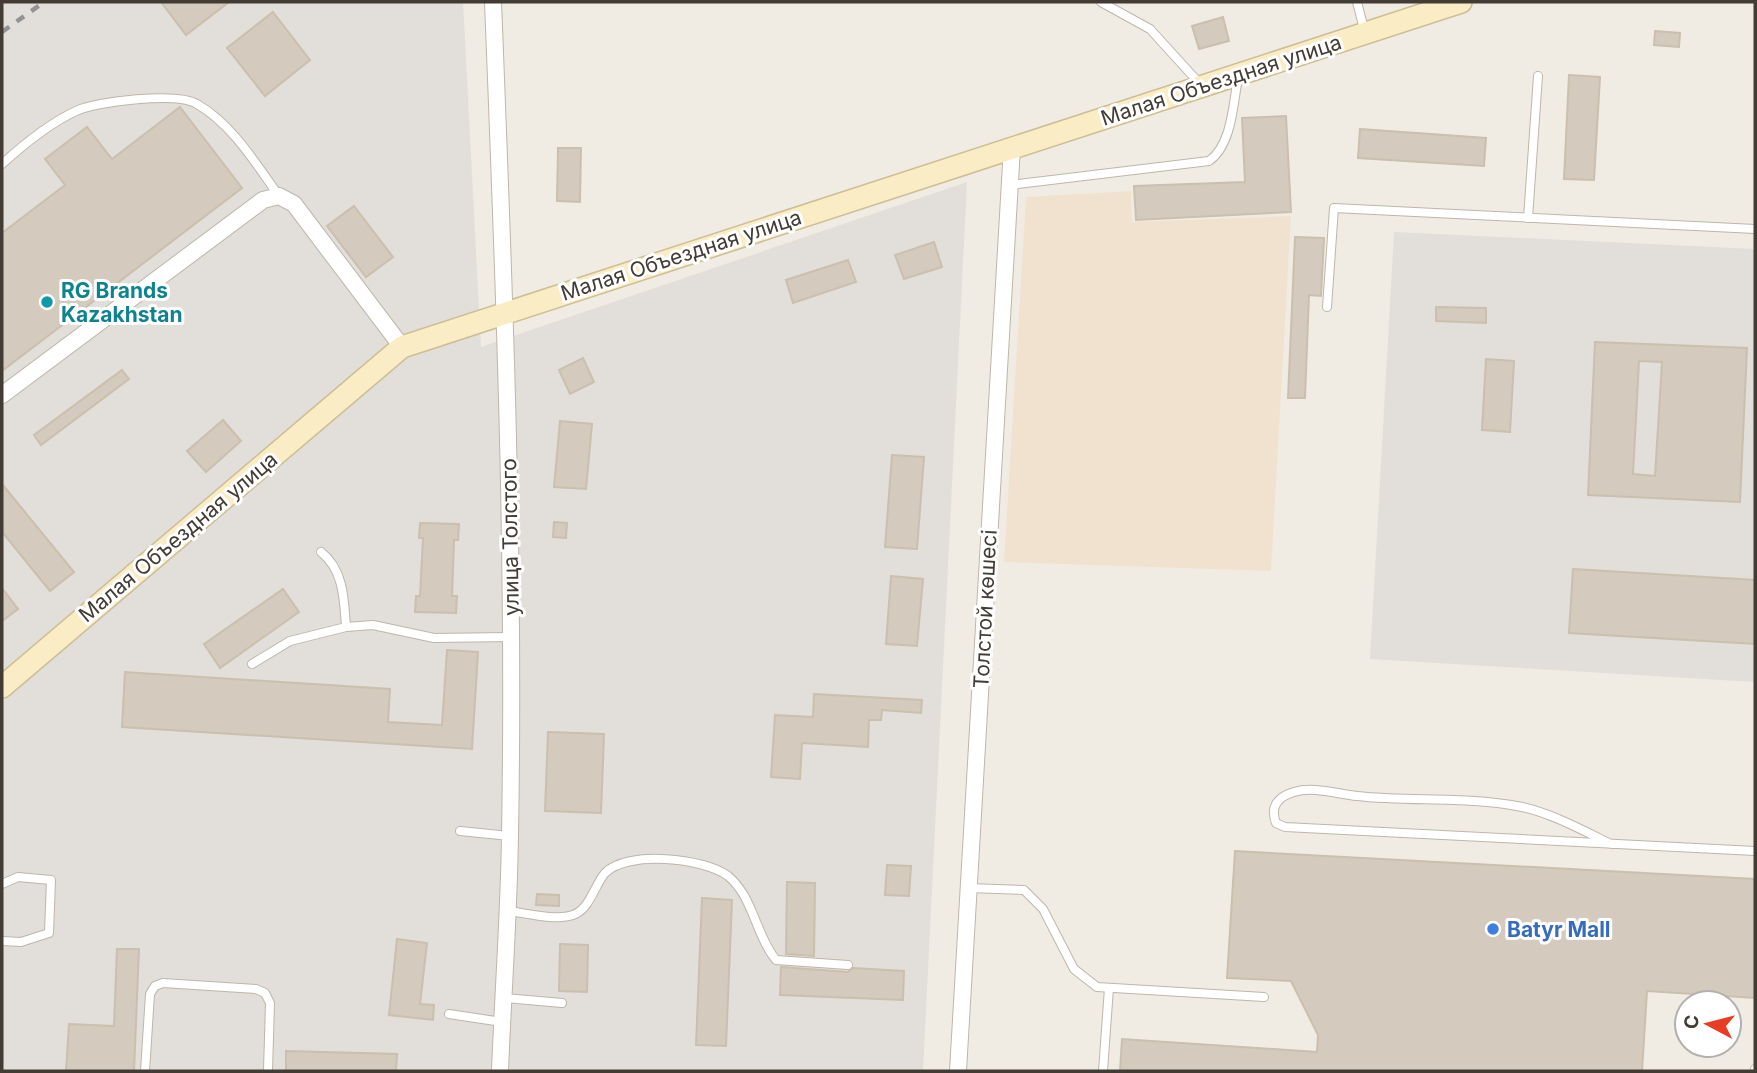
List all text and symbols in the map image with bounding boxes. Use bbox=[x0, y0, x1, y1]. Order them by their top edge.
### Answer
street label: Малая Объездная улица bbox=[1098, 29, 1344, 131]
street label: Малая Объездная улица bbox=[558, 204, 804, 306]
place label: RG Brands Kazakhstan bbox=[61, 278, 183, 327]
marker: RG Brands Kazakhstan bbox=[39, 294, 55, 310]
street label: Малая Объездная улица bbox=[74, 447, 282, 627]
street label: улица Толстого bbox=[496, 458, 524, 616]
street label: Толстой көшесі bbox=[968, 529, 1002, 689]
place label: Batyr Mall bbox=[1507, 917, 1611, 942]
marker: Batyr Mall bbox=[1485, 921, 1501, 937]
north arrow bbox=[1673, 989, 1743, 1059]
text: С bbox=[1679, 1014, 1704, 1030]

